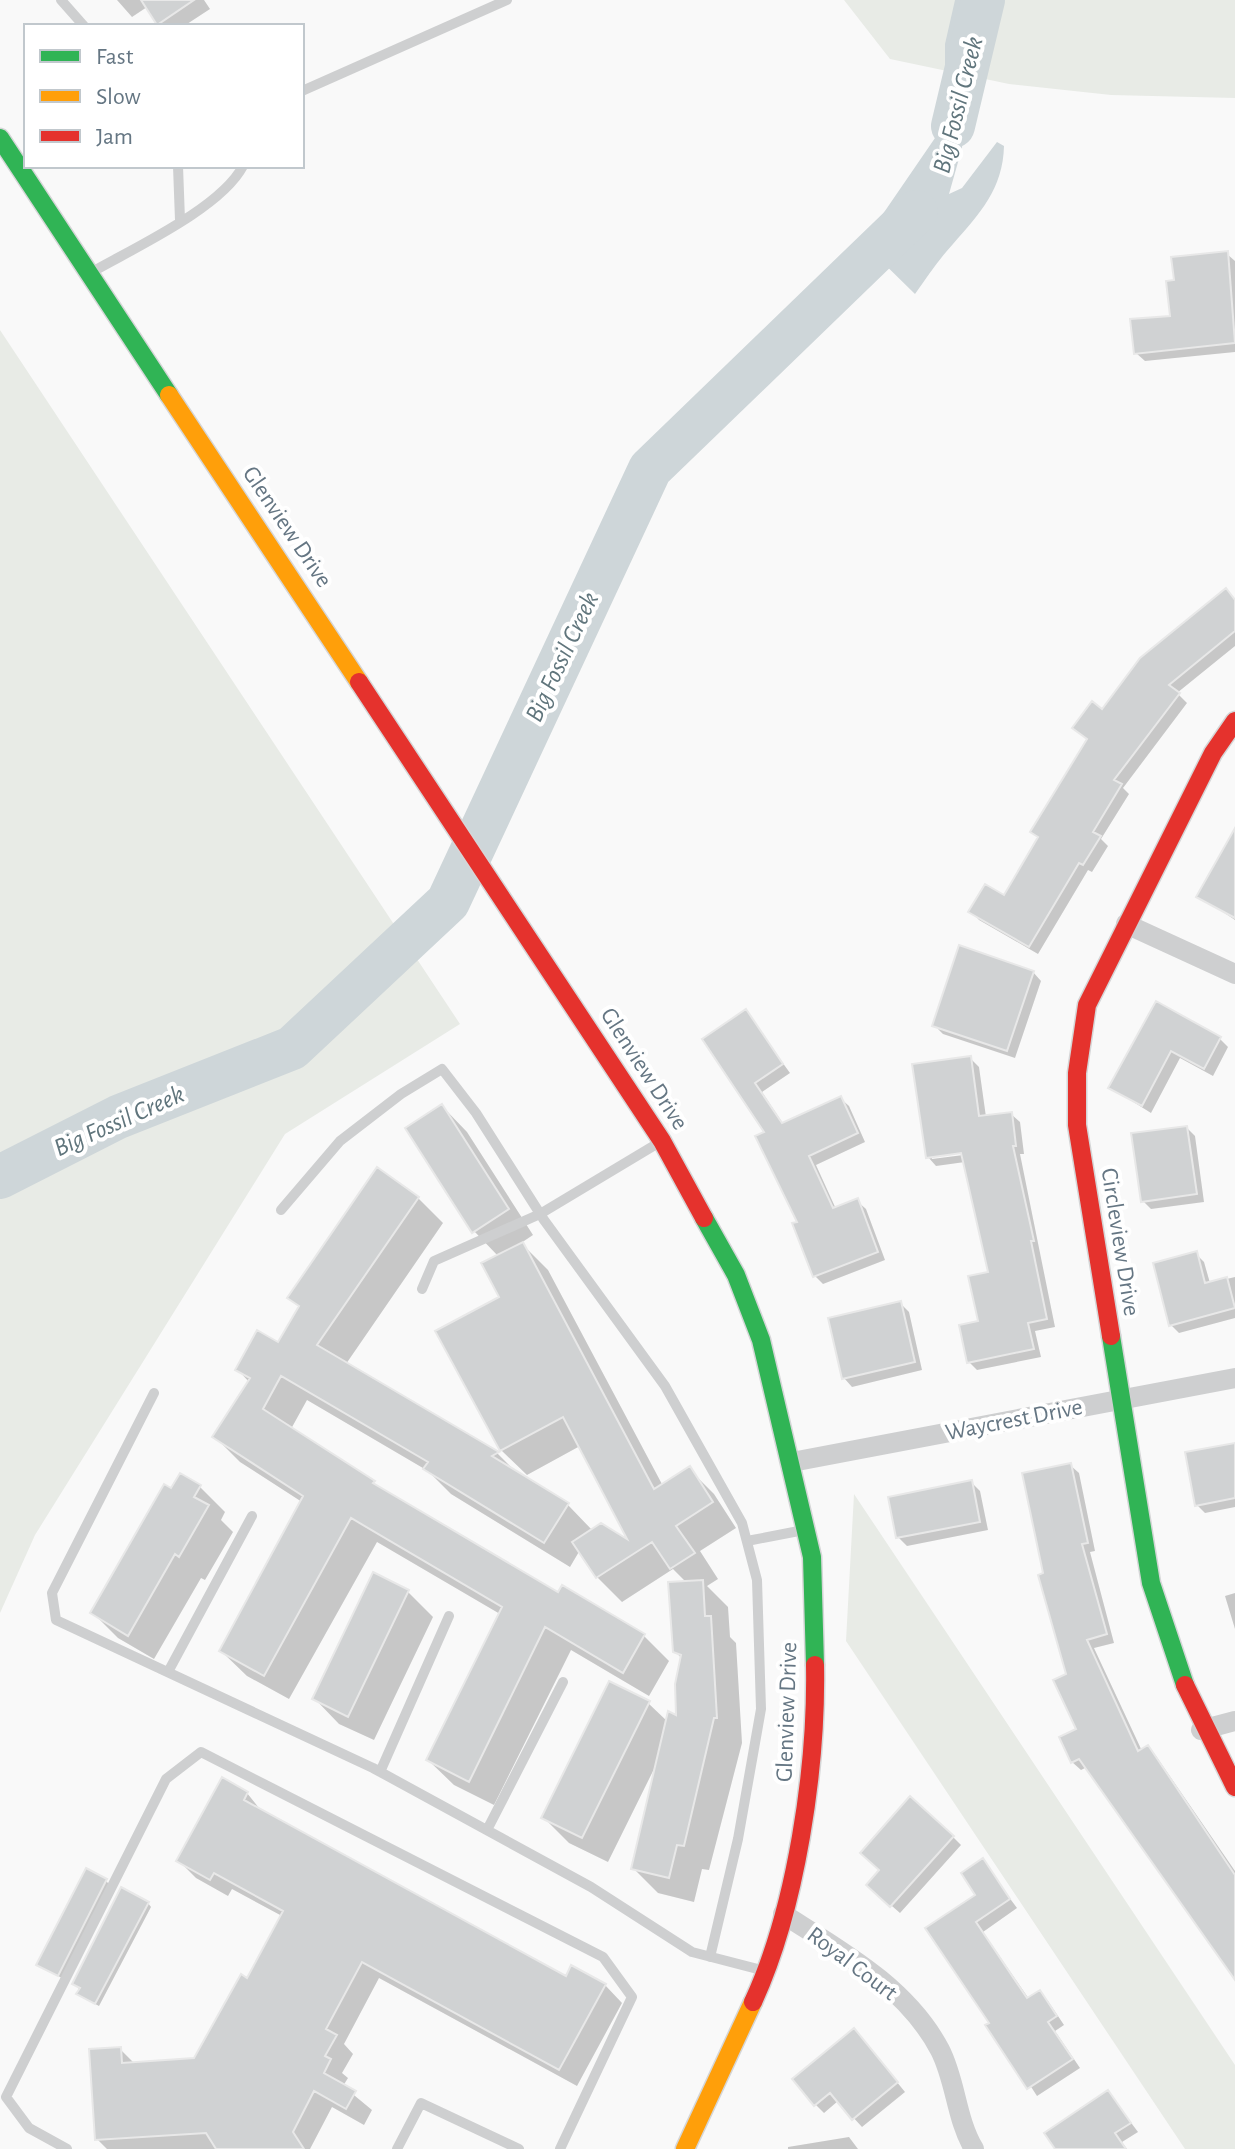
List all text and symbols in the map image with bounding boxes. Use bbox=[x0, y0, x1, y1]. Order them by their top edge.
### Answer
legend bbox=[24, 24, 304, 168]
water label: Big Fossil Creek bbox=[928, 34, 988, 176]
text: Fast bbox=[96, 45, 134, 69]
text: Slow bbox=[96, 85, 141, 109]
text: Jam bbox=[96, 125, 133, 149]
street label: Glenview Drive bbox=[238, 462, 336, 592]
water label: Big Fossil Creek bbox=[521, 588, 603, 726]
street label: Glenview Drive bbox=[596, 1004, 692, 1134]
water label: Big Fossil Creek bbox=[50, 1081, 188, 1161]
street label: Circleview Drive bbox=[1096, 1166, 1144, 1318]
street label: Waycrest Drive bbox=[943, 1395, 1085, 1445]
street label: Glenview Drive bbox=[773, 1642, 801, 1782]
street label: Royal Court bbox=[802, 1923, 902, 2006]

